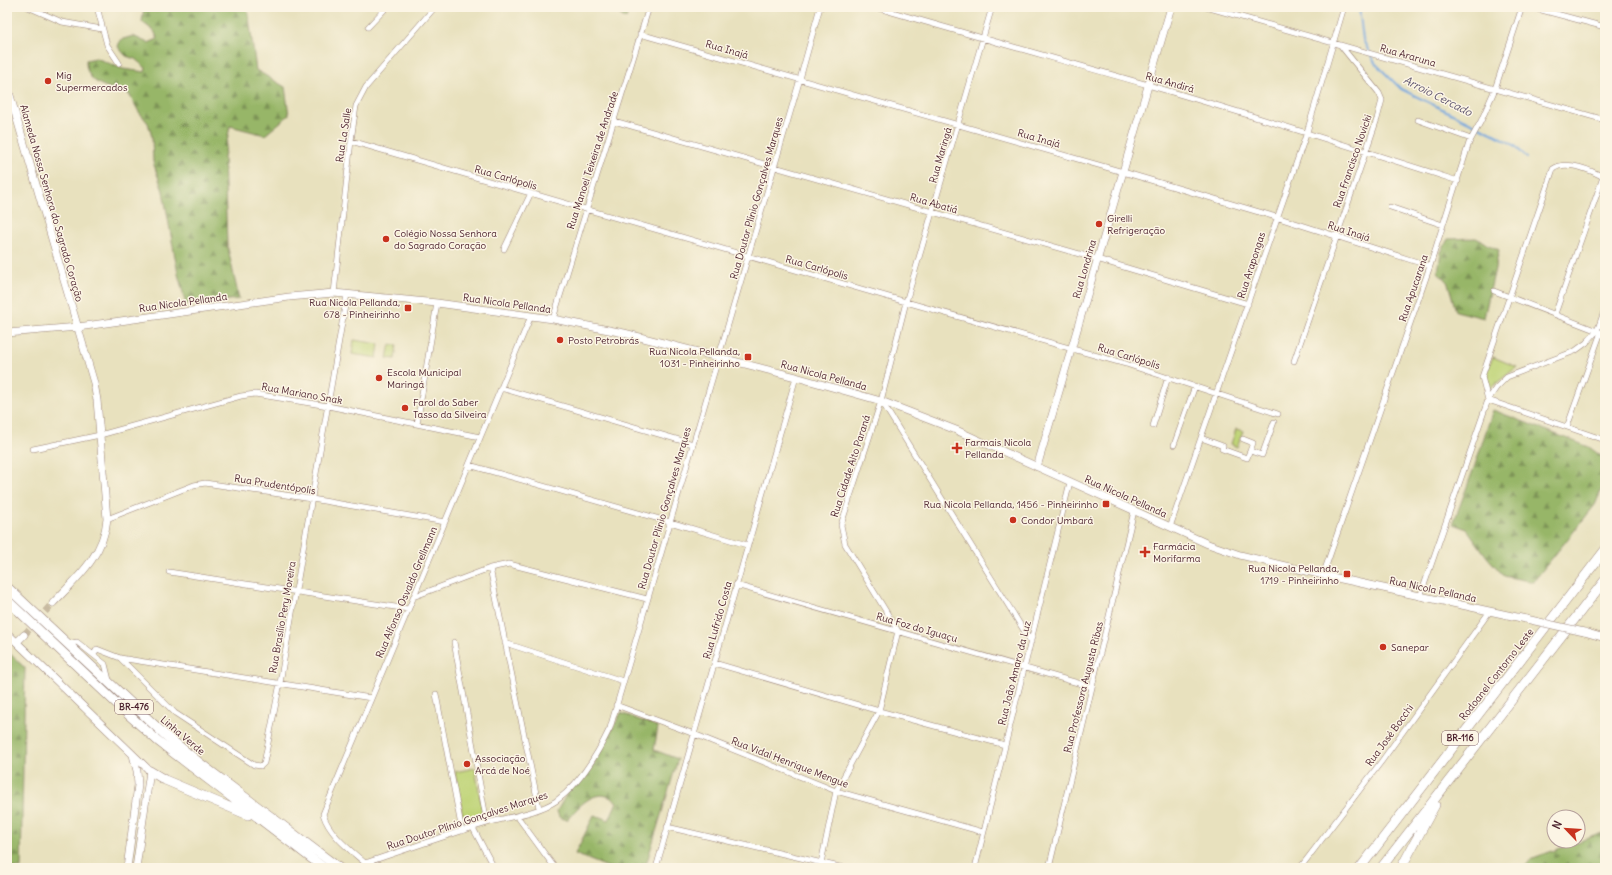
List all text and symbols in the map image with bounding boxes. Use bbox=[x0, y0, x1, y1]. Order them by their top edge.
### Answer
street label: Rua Inajá bbox=[704, 37, 750, 62]
street label: Rua Araruna bbox=[1378, 41, 1438, 70]
place label: Mig Supermercados bbox=[56, 69, 128, 94]
street label: Rua Andirá bbox=[1144, 69, 1196, 96]
water label: Arroio Cercado bbox=[1401, 73, 1475, 120]
marker: Mig Supermercados bbox=[43, 76, 53, 86]
street label: Rua Manoel Teixeira de Andrade bbox=[564, 89, 621, 231]
street label: Alameda Nossa Senhora do Sagrado Coração bbox=[17, 103, 86, 304]
street label: Rua La Salle bbox=[333, 107, 354, 163]
street label: Rua Francisco Novicki bbox=[1330, 113, 1375, 209]
street label: Rua Doutor Plínio Gonçalves Marques bbox=[727, 115, 786, 281]
street label: Rua Maringá bbox=[926, 126, 955, 184]
street label: Rua Inajá bbox=[1016, 126, 1062, 151]
street label: Rua Carlópolis bbox=[473, 162, 539, 193]
street label: Rua Abatiá bbox=[908, 190, 960, 217]
place label: Girelli Refrigeração bbox=[1107, 212, 1165, 237]
marker: Girelli Refrigeração bbox=[1094, 219, 1104, 229]
street label: Rua Inajá bbox=[1326, 219, 1372, 245]
place label: Colégio Nossa Senhora do Sagrado Coração bbox=[394, 227, 497, 252]
street label: Rua Arapongas bbox=[1235, 230, 1268, 300]
marker: Colégio Nossa Senhora do Sagrado Coração bbox=[381, 234, 391, 244]
street label: Rua Londrina bbox=[1070, 238, 1099, 300]
street label: Rua Carlópolis bbox=[784, 252, 850, 283]
street label: Rua Apucarana bbox=[1396, 253, 1431, 323]
street label: Rua Nicola Pellanda bbox=[138, 290, 228, 315]
street label: Rua Nicola Pellanda bbox=[462, 291, 552, 316]
place label: Rua Nicola Pellanda, 678 - Pinheirinho bbox=[309, 296, 400, 321]
marker: Rua Nicola Pellanda, 678 - Pinheirinho bbox=[403, 303, 413, 313]
place label: Posto Petrobrás bbox=[568, 334, 640, 347]
marker: Posto Petrobrás bbox=[555, 335, 565, 345]
street label: Rua Carlópolis bbox=[1096, 341, 1162, 372]
place label: Rua Nicola Pellanda, 1031 - Pinheirinho bbox=[649, 345, 740, 370]
marker: Rua Nicola Pellanda, 1031 - Pinheirinho bbox=[743, 352, 753, 362]
street label: Rua Nicola Pellanda bbox=[779, 358, 869, 393]
place label: Escola Municipal Maringá bbox=[387, 366, 461, 391]
marker: Escola Municipal Maringá bbox=[374, 373, 384, 383]
street label: Rua Mariano Snak bbox=[260, 380, 343, 407]
place label: Farol do Saber Tasso da Silveira bbox=[413, 396, 487, 421]
marker: Farol do Saber Tasso da Silveira bbox=[400, 403, 410, 413]
street label: Rua Cidade Alto Paraná bbox=[828, 413, 873, 519]
street label: Rua Doutor Plínio Gonçalves Marques bbox=[635, 425, 694, 591]
place label: Farmais Nicola Pellanda bbox=[965, 436, 1032, 461]
marker: Farmais Nicola Pellanda bbox=[952, 443, 962, 453]
street label: Rua Prudentópolis bbox=[233, 472, 317, 497]
street label: Rua Nicola Pellanda bbox=[1083, 472, 1169, 521]
place label: Rua Nicola Pellanda, 1456 - Pinheirinho bbox=[923, 498, 1098, 511]
marker: Rua Nicola Pellanda, 1456 - Pinheirinho bbox=[1101, 499, 1111, 509]
place label: Condor Umbará bbox=[1021, 514, 1094, 527]
marker: Condor Umbará bbox=[1008, 515, 1018, 525]
street label: Rua Alfonso Osvaldo Grellmann bbox=[373, 524, 440, 660]
place label: Farmácia Morifarma bbox=[1153, 540, 1201, 565]
marker: Farmácia Morifarma bbox=[1140, 547, 1150, 557]
street label: Rua Brasílio Pery Moreira bbox=[266, 560, 299, 674]
place label: Rua Nicola Pellanda, 1719 - Pinheirinho bbox=[1248, 562, 1339, 587]
marker: Rua Nicola Pellanda, 1719 - Pinheirinho bbox=[1342, 569, 1352, 579]
street label: Rua Nicola Pellanda bbox=[1388, 574, 1478, 605]
street label: Rua Lufrido Costa bbox=[700, 579, 735, 661]
street label: Rua Foz do Iguaçu bbox=[875, 610, 959, 645]
street label: Rua João Amaro da Luz bbox=[995, 619, 1034, 727]
street label: Rua Professora Augusta Ribas bbox=[1061, 620, 1106, 754]
street label: Rodoanel Contorno Leste bbox=[1456, 626, 1536, 723]
place label: Sanepar bbox=[1391, 641, 1429, 654]
marker: Sanepar bbox=[1378, 642, 1388, 652]
road number: BR-476 bbox=[115, 700, 153, 714]
street label: Rua José Bocchi bbox=[1363, 702, 1416, 769]
street label: Linha Verde bbox=[158, 713, 207, 758]
road number: BR-116 bbox=[1442, 731, 1478, 745]
street label: Rua Vidal Henrique Mengue bbox=[729, 734, 850, 791]
place label: Associação Arcá de Noé bbox=[475, 752, 530, 777]
marker: Associação Arcá de Noé bbox=[462, 759, 472, 769]
street label: Rua Doutor Plínio Gonçalves Marques bbox=[385, 788, 550, 853]
north arrow bbox=[1546, 809, 1586, 849]
text: N bbox=[1549, 818, 1565, 831]

